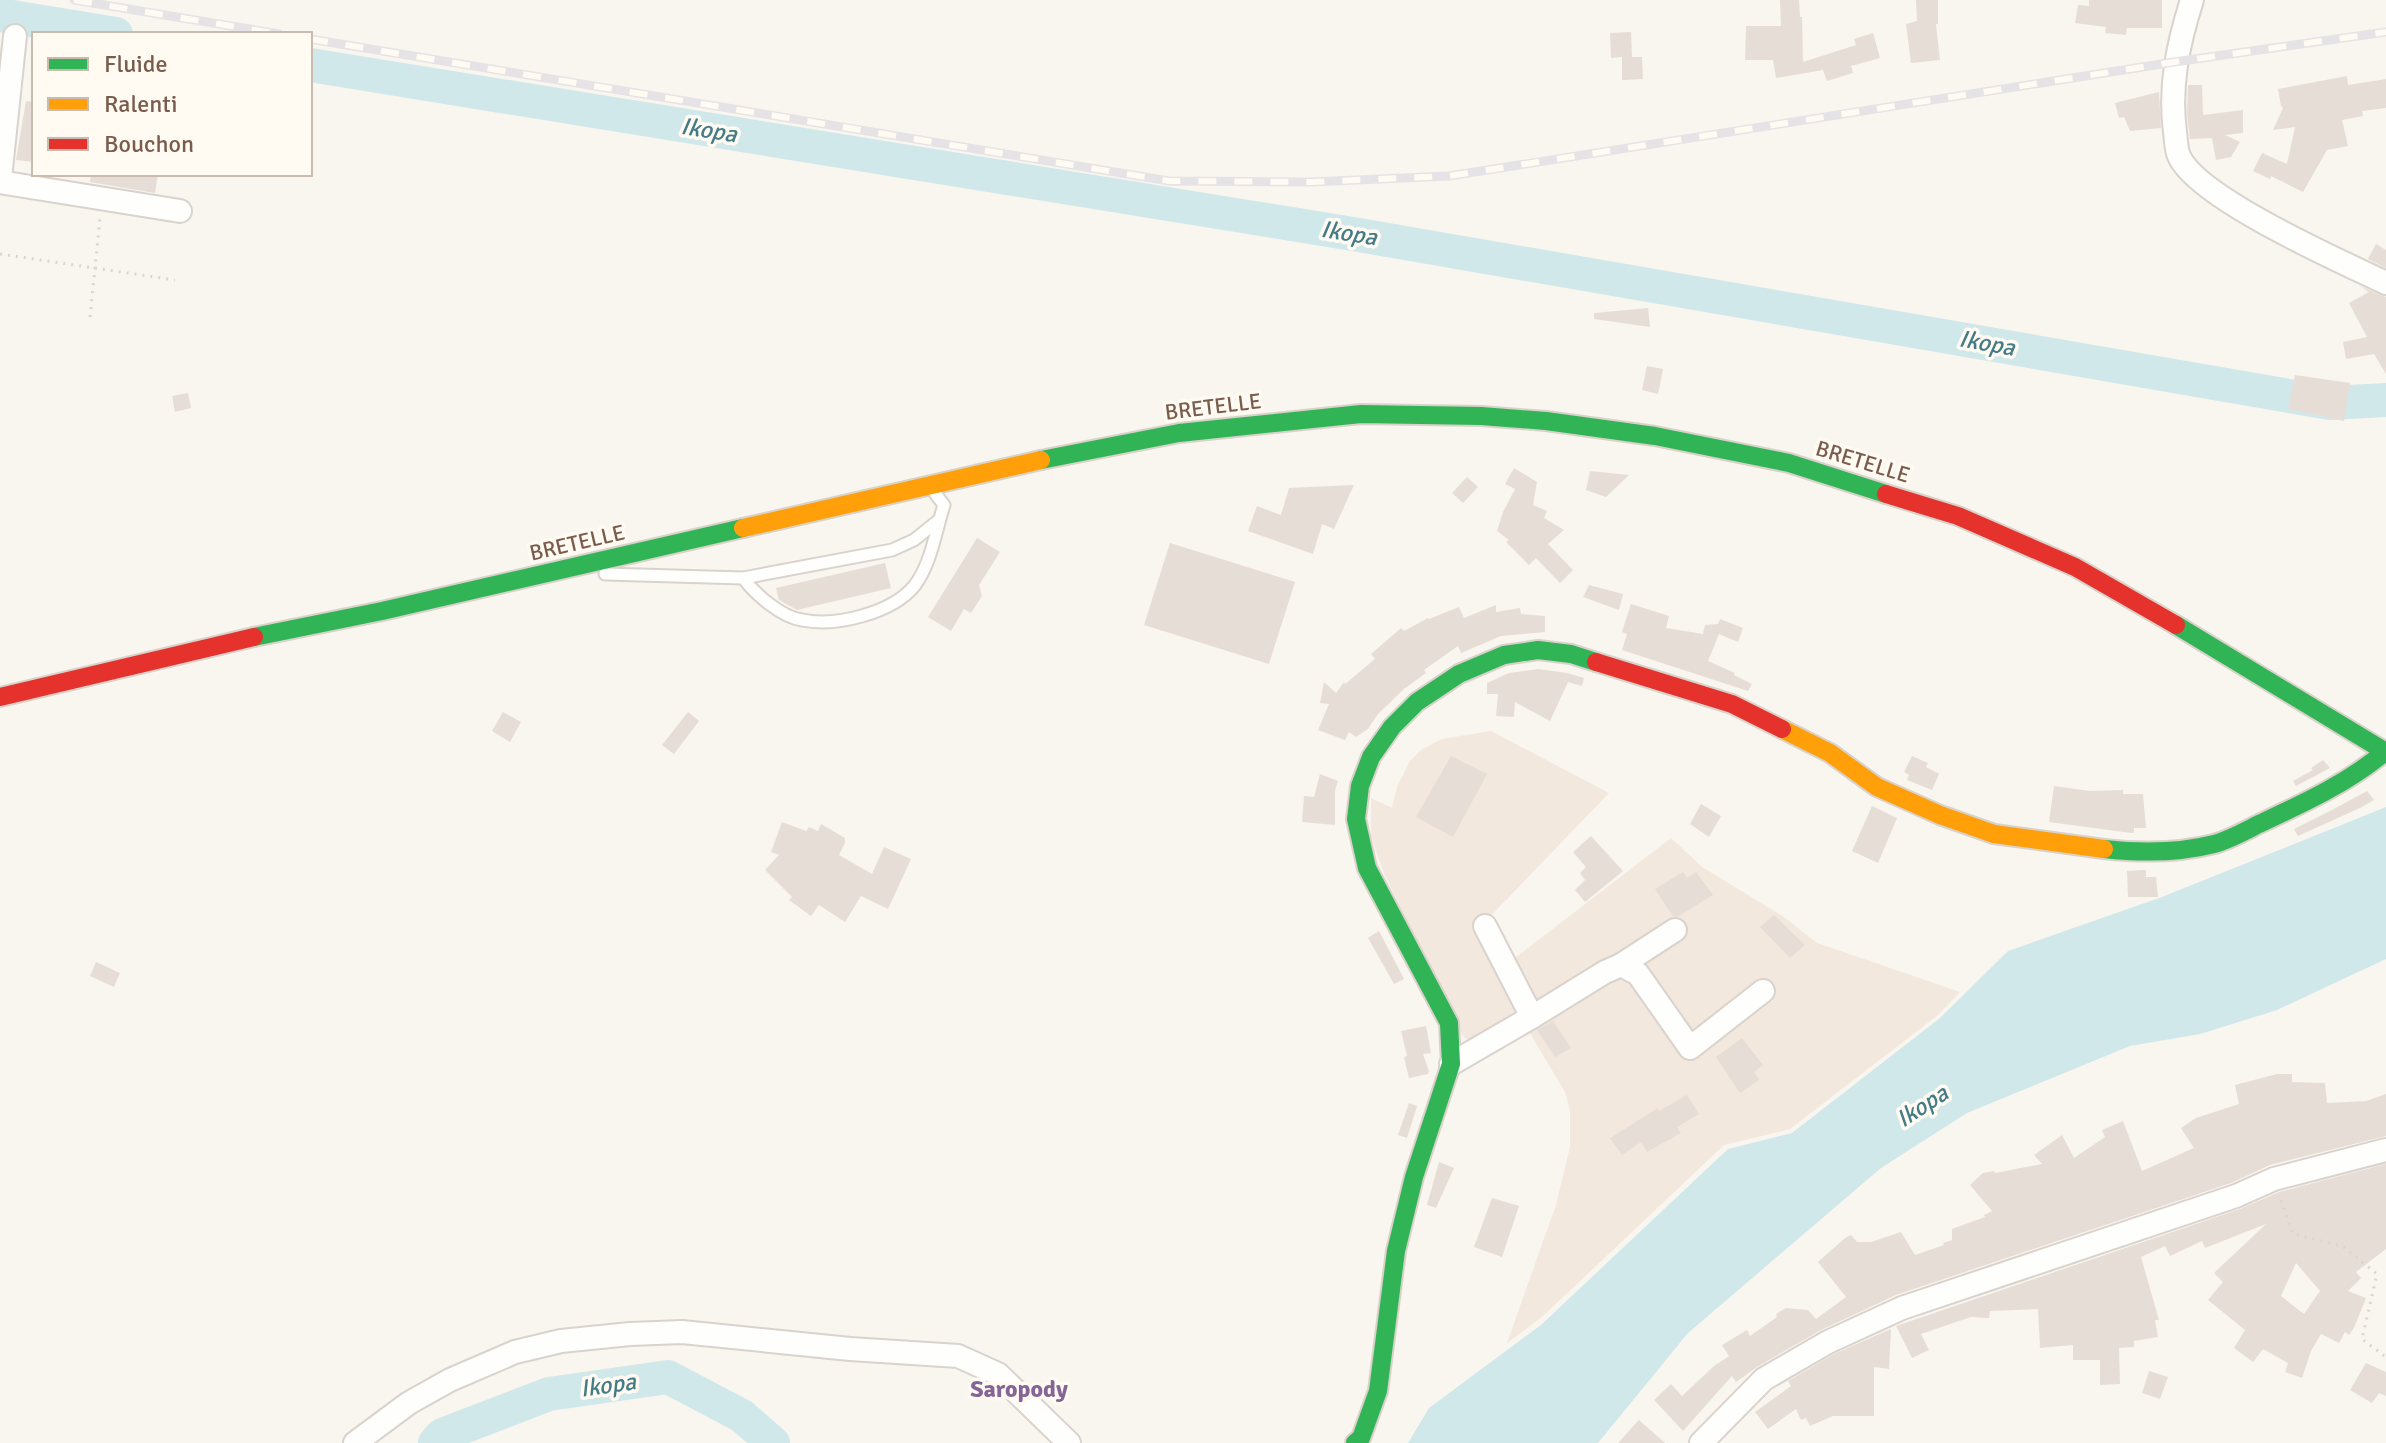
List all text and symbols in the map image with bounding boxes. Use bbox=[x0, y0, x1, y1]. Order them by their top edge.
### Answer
legend bbox=[32, 32, 312, 176]
text: Fluide bbox=[104, 49, 168, 79]
text: Ralenti bbox=[104, 89, 177, 119]
water label: Ikopa bbox=[679, 111, 740, 149]
text: Bouchon bbox=[104, 129, 194, 159]
water label: Ikopa bbox=[1319, 214, 1380, 252]
water label: Ikopa bbox=[1957, 323, 2018, 363]
street label: BRETELLE bbox=[1163, 387, 1263, 426]
street label: BRETELLE bbox=[1812, 434, 1913, 489]
street label: BRETELLE bbox=[527, 518, 628, 567]
water label: Ikopa bbox=[1890, 1078, 1954, 1134]
water label: Ikopa bbox=[578, 1366, 639, 1404]
district label: Saropody bbox=[970, 1374, 1068, 1404]

